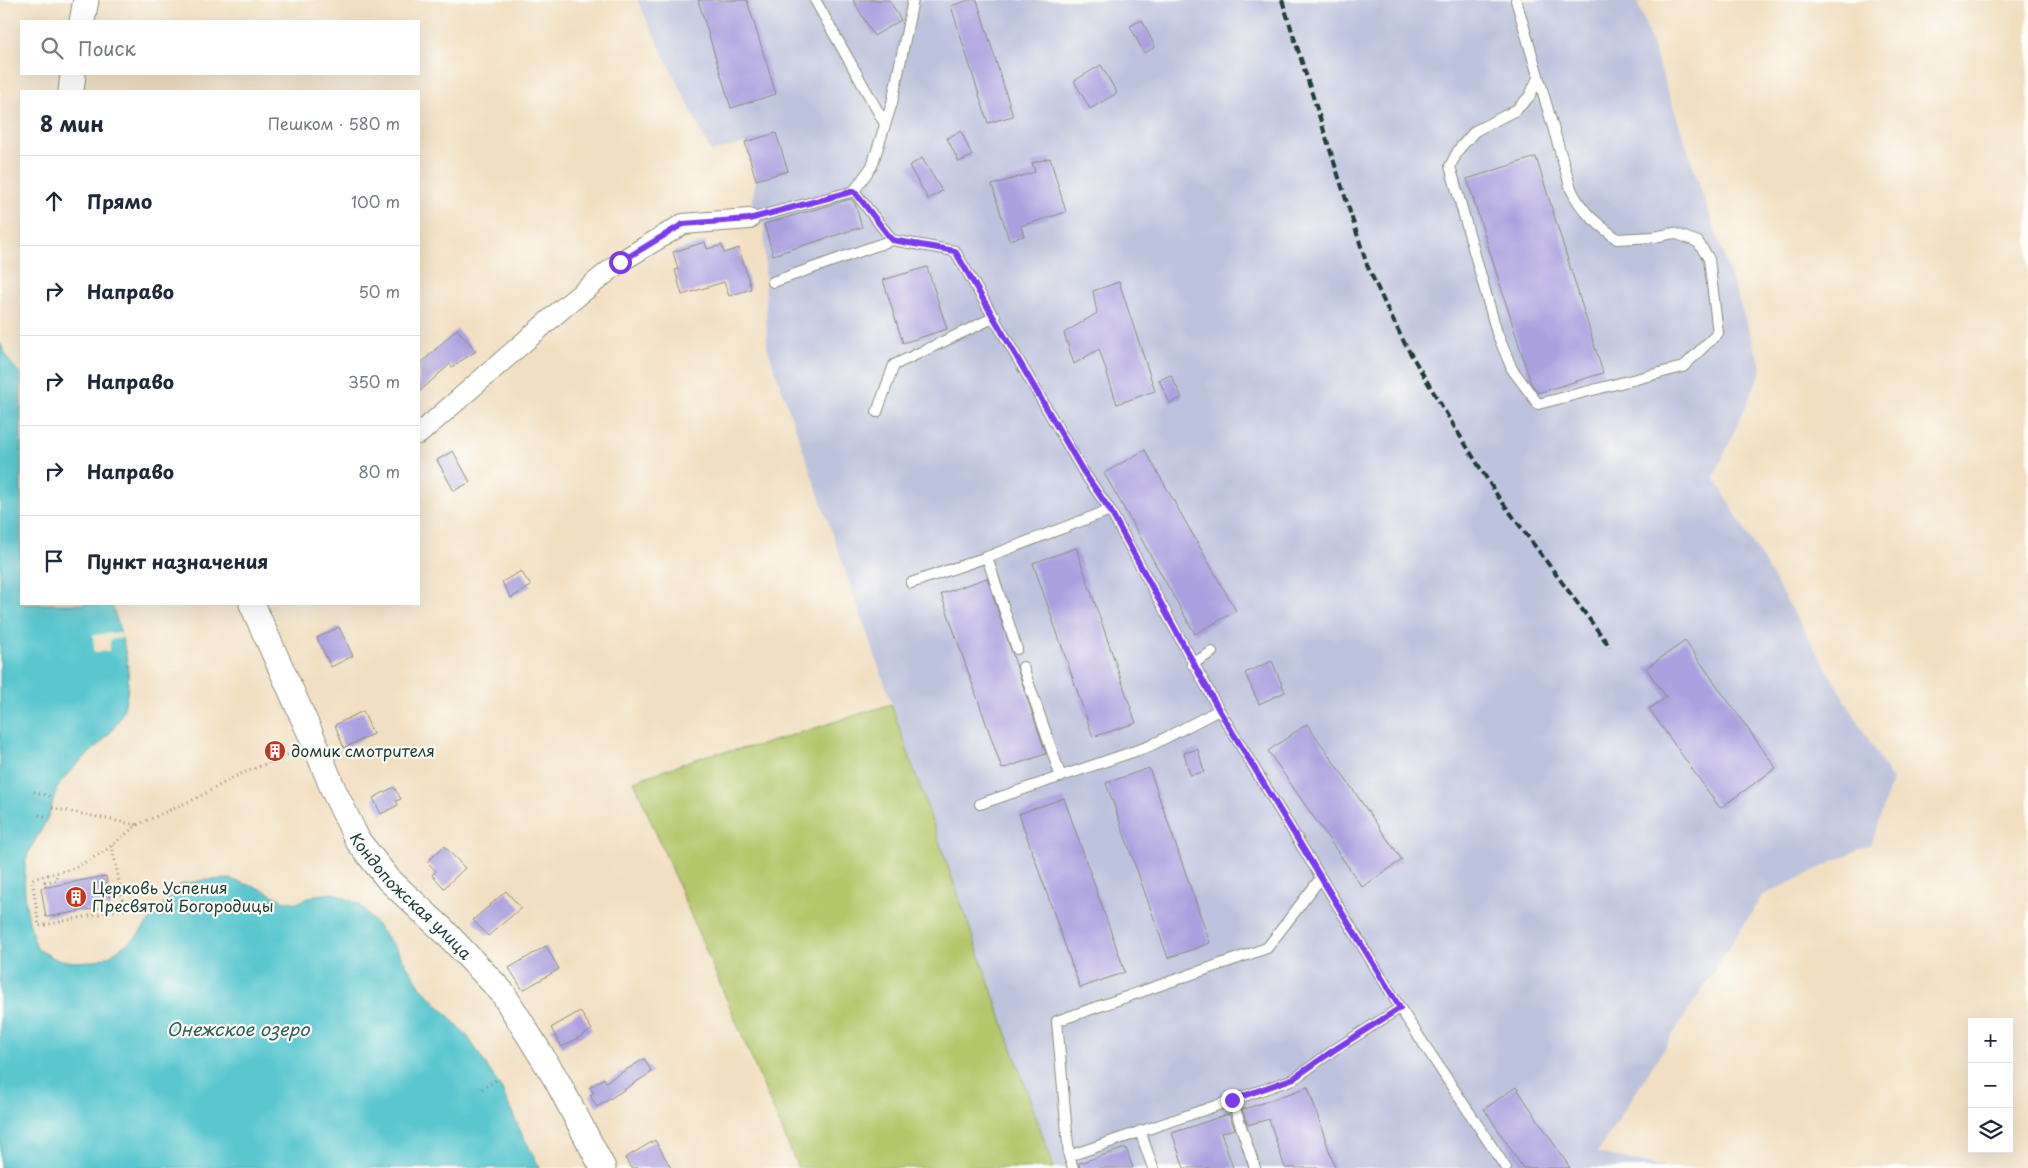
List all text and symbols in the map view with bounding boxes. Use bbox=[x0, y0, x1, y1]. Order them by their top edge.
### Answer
search box bbox=[20, 20, 420, 75]
icon: search bbox=[38, 34, 66, 62]
text: Поиск bbox=[78, 34, 136, 62]
text: 8 мин bbox=[40, 107, 104, 139]
text: Пешком · 580 m bbox=[268, 111, 400, 135]
icon: ahead bbox=[40, 187, 68, 215]
text: Прямо bbox=[87, 187, 152, 215]
text: 100 m bbox=[351, 189, 400, 213]
route start bbox=[609, 251, 632, 274]
icon: right bbox=[40, 277, 68, 305]
text: Направо bbox=[87, 277, 174, 305]
text: 50 m bbox=[359, 279, 400, 303]
icon: right bbox=[40, 367, 68, 395]
text: Направо bbox=[87, 367, 174, 395]
text: 350 m bbox=[348, 369, 400, 393]
icon: right bbox=[40, 457, 68, 485]
text: Направо bbox=[87, 457, 174, 485]
text: 80 m bbox=[358, 459, 400, 483]
icon: arrive bbox=[40, 547, 68, 575]
text: Пункт назначения bbox=[87, 547, 268, 575]
place label: домик смотрителя bbox=[291, 738, 435, 762]
building icon: домик смотрителя bbox=[263, 739, 287, 763]
street label: Кондопожская улица bbox=[345, 828, 478, 964]
place label: Церковь Успения Пресвятой Богородицы bbox=[92, 875, 273, 917]
building icon: Церковь Успения Пресвятой Богородицы bbox=[64, 885, 88, 909]
water label: Онежское озеро bbox=[167, 1015, 310, 1042]
map controls bbox=[1968, 1018, 2013, 1153]
button: + bbox=[1968, 1018, 2013, 1063]
button: − bbox=[1968, 1063, 2013, 1108]
route end bbox=[1221, 1089, 1244, 1112]
button: layers bbox=[1968, 1108, 2013, 1153]

